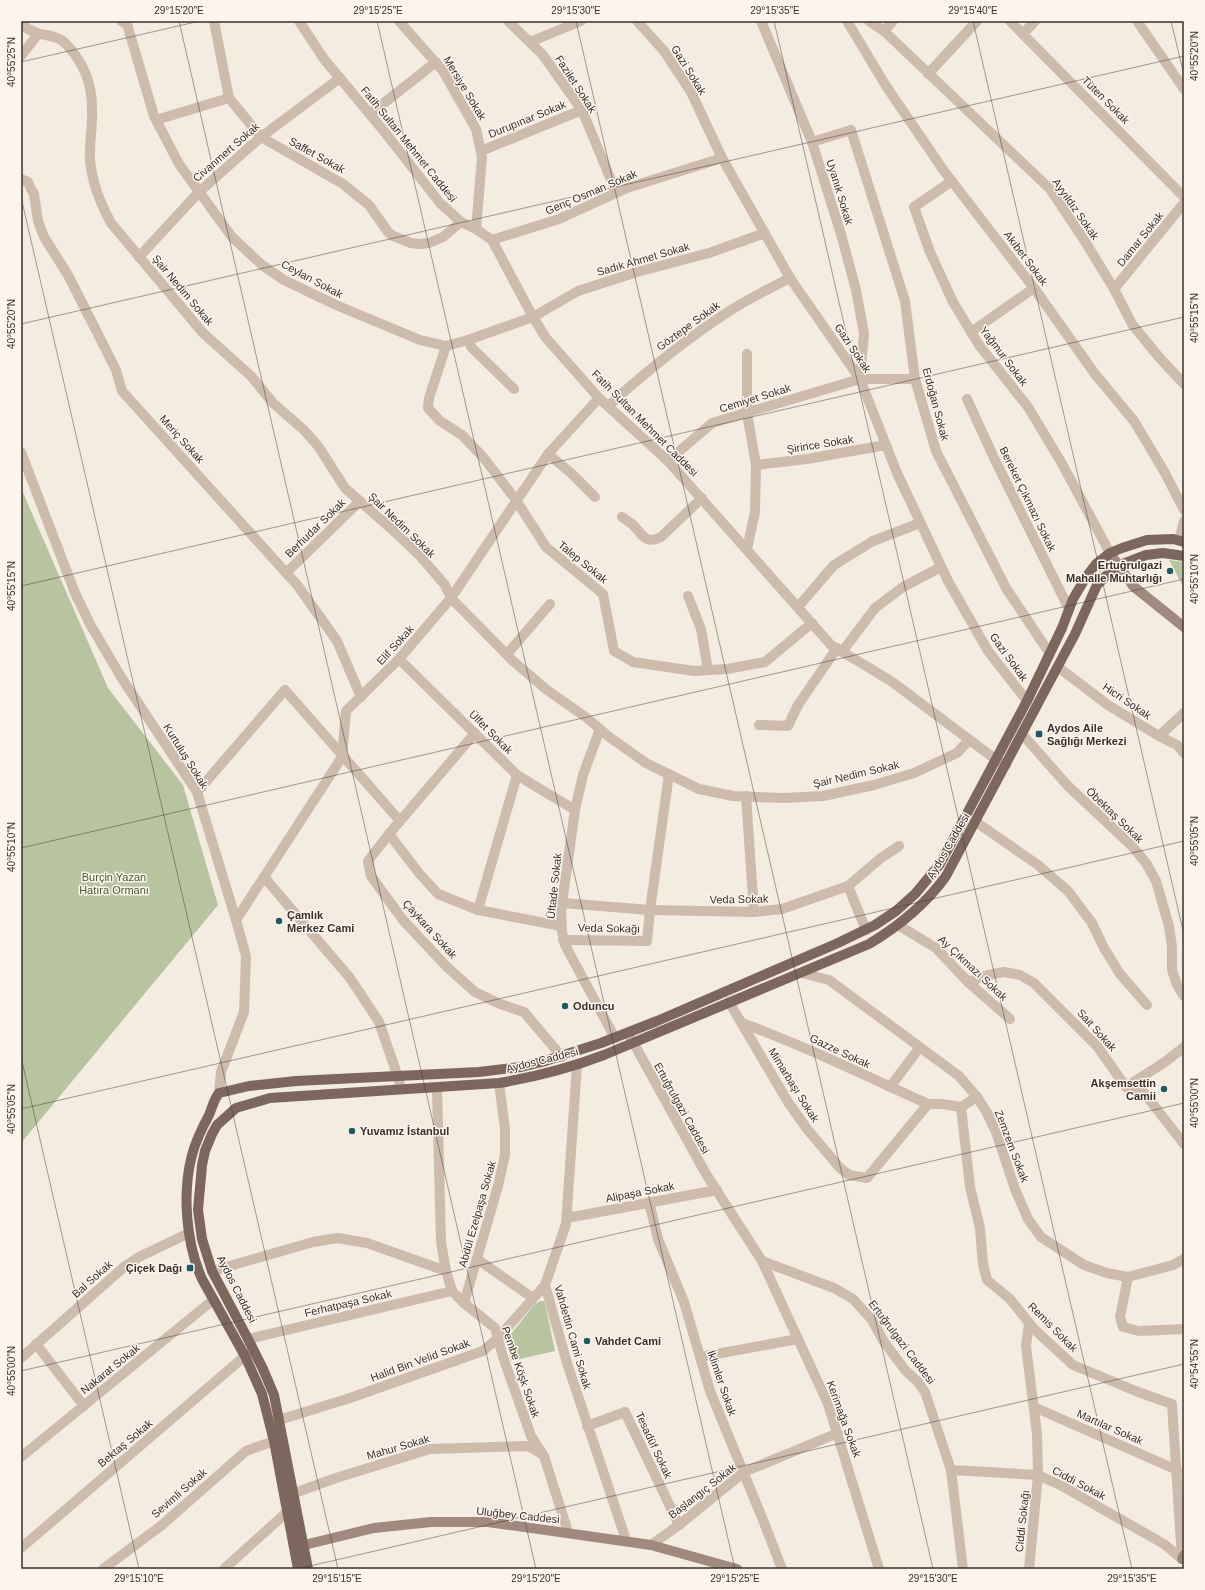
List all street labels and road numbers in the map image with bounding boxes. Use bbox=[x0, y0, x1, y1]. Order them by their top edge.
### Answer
street label: Gazi Sokak bbox=[669, 43, 709, 97]
street label: Fazilet Sokak bbox=[553, 53, 599, 115]
street label: Mersiye Sokak bbox=[441, 54, 489, 122]
street label: Tüten Sokak bbox=[1080, 74, 1132, 126]
street label: Fatih Sultan Mehmet Caddesi bbox=[359, 84, 459, 204]
street label: Durupınar Sokak bbox=[486, 98, 568, 140]
street label: Civanmert Sokak bbox=[190, 120, 262, 184]
street label: Saffet Sokak bbox=[287, 135, 348, 176]
street label: Uyanık Sokak bbox=[824, 158, 856, 227]
street label: Genç Osman Sokak bbox=[543, 167, 639, 217]
street label: Ayyıldız Sokak bbox=[1050, 176, 1102, 242]
street label: Damar Sokak bbox=[1114, 209, 1166, 269]
street label: Akıbet Sokak bbox=[1002, 229, 1051, 288]
street label: Sadık Ahmet Sokak bbox=[595, 240, 691, 278]
street label: Şair Nedim Sokak bbox=[150, 252, 216, 328]
street label: Ceylan Sokak bbox=[279, 258, 345, 300]
street label: Göztepe Sokak bbox=[654, 299, 722, 353]
street label: Gazi Sokak bbox=[832, 321, 874, 375]
street label: Yağmur Sokak bbox=[978, 324, 1031, 388]
street label: Erdoğan Sokak bbox=[920, 366, 952, 442]
street label: Fatih Sultan Mehmet Caddesi bbox=[590, 368, 700, 478]
street label: Cemiyet Sokak bbox=[718, 381, 793, 415]
street label: Meriç Sokak bbox=[157, 412, 207, 466]
street label: Şirince Sokak bbox=[786, 433, 855, 455]
street label: Bereket Çıkmazı Sokak bbox=[997, 445, 1059, 554]
street label: Şair Nedim Sokak bbox=[366, 490, 438, 560]
street label: Berhudar Sokak bbox=[282, 496, 348, 560]
street label: Talep Sokak bbox=[556, 538, 610, 586]
street label: Elif Sokak bbox=[374, 622, 416, 667]
street label: Gazi Sokak bbox=[988, 631, 1031, 684]
street label: Hicri Sokak bbox=[1101, 680, 1154, 722]
street label: Ülfet Sokak bbox=[467, 708, 515, 756]
street label: Kurtuluş Sokak bbox=[161, 721, 211, 791]
street label: Şair Nedim Sokak bbox=[812, 758, 901, 790]
street label: Öbektaş Sokak bbox=[1084, 785, 1146, 846]
street label: Aydos Caddesi bbox=[924, 811, 972, 881]
street label: Üftade Sokak bbox=[545, 852, 563, 919]
street label: Veda Sokak bbox=[710, 892, 769, 906]
street label: Çaykara Sokak bbox=[401, 897, 460, 961]
street label: Veda Sokağı bbox=[578, 921, 640, 935]
street label: Ay Çıkmazı Sokak bbox=[936, 933, 1010, 1003]
street label: Sait Sokak bbox=[1075, 1006, 1119, 1054]
street label: Gazze Sokak bbox=[808, 1032, 873, 1070]
street label: Aydos Caddesi bbox=[505, 1045, 579, 1075]
street label: Mimarbaşı Sokak bbox=[766, 1046, 822, 1125]
street label: Ertuğrulgazi Caddesi bbox=[652, 1060, 712, 1156]
street label: Zemzem Sokak bbox=[993, 1108, 1031, 1184]
street label: Abdül Ezelpaşa Sokak bbox=[456, 1159, 498, 1269]
street label: Alipaşa Sokak bbox=[605, 1179, 676, 1205]
street label: Aydos Caddesi bbox=[215, 1253, 259, 1325]
street label: Bal Sokak bbox=[70, 1258, 115, 1300]
street label: Vahdettin Cami Sokak bbox=[552, 1283, 594, 1391]
street label: Ferhatpaşa Sokak bbox=[303, 1287, 393, 1319]
street label: Ertuğrulgazi Caddesi bbox=[866, 1298, 938, 1386]
street label: Remis Sokak bbox=[1026, 1300, 1081, 1355]
street label: Pembe Köşk Sokak bbox=[500, 1325, 542, 1420]
street label: Halid Bin Velid Sokak bbox=[369, 1336, 472, 1384]
street label: Nakarat Sokak bbox=[78, 1341, 142, 1396]
street label: İklimler Sokak bbox=[705, 1349, 739, 1418]
street label: Kerimağa Sokak bbox=[825, 1379, 864, 1459]
street label: Martılar Sokak bbox=[1075, 1407, 1145, 1447]
street label: Tesadüf Sokak bbox=[633, 1410, 675, 1481]
street label: Bektaş Sokak bbox=[95, 1416, 155, 1469]
street label: Mahur Sokak bbox=[365, 1432, 431, 1462]
street label: Başlangıç Sokak bbox=[666, 1461, 738, 1521]
street label: Ciddi Sokak bbox=[1050, 1464, 1108, 1502]
street label: Sevimli Sokak bbox=[149, 1465, 209, 1520]
street label: Ciddi Sokağı bbox=[1013, 1489, 1031, 1553]
street label: Uluğbey Caddesi bbox=[476, 1505, 560, 1525]

